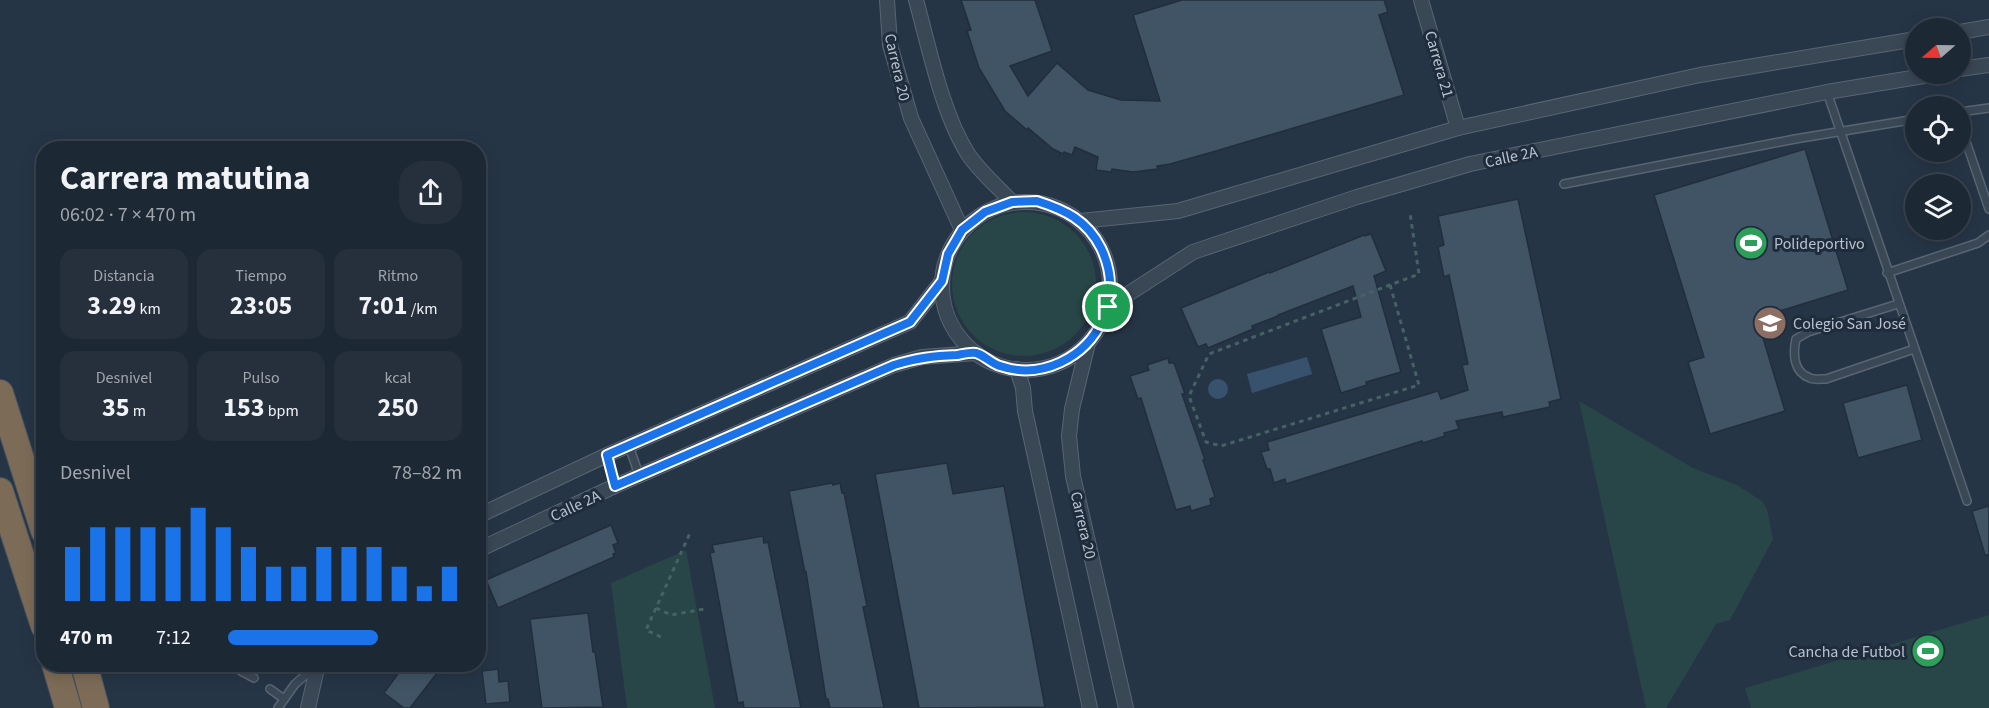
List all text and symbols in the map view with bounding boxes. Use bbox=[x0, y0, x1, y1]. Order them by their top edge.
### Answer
north arrow bbox=[1905, 18, 1971, 84]
map controls bbox=[1905, 18, 1971, 240]
street label: Carrera 21 bbox=[1419, 28, 1459, 100]
street label: Carrera 20 bbox=[879, 31, 915, 103]
button: locate bbox=[1905, 96, 1971, 162]
street label: Calle 2A bbox=[1483, 141, 1540, 173]
text: Carrera matutina bbox=[60, 155, 310, 202]
button: share bbox=[399, 161, 462, 224]
button: layers bbox=[1905, 174, 1971, 240]
text: 06:02 · 7 × 470 m bbox=[60, 201, 196, 229]
sports icon: Polideportivo bbox=[1733, 225, 1769, 261]
place label: Polideportivo bbox=[1774, 233, 1865, 255]
text: Distancia bbox=[93, 265, 155, 287]
text: Tiempo bbox=[235, 265, 287, 287]
text: Ritmo bbox=[378, 265, 418, 287]
pin bbox=[1082, 281, 1133, 332]
text: 3.29 bbox=[87, 287, 136, 324]
text: 23:05 bbox=[230, 287, 292, 324]
text: 7:01 bbox=[359, 287, 408, 324]
icon: arrive bbox=[1091, 290, 1124, 323]
text: km bbox=[136, 298, 161, 320]
text: /km bbox=[408, 298, 437, 320]
school or university icon: Colegio San José bbox=[1752, 305, 1788, 341]
place label: Colegio San José bbox=[1793, 313, 1906, 335]
text: Desnivel bbox=[96, 367, 152, 389]
text: Pulso bbox=[242, 367, 280, 389]
text: kcal bbox=[385, 367, 411, 389]
text: 35 bbox=[102, 389, 130, 426]
text: 153 bbox=[223, 389, 264, 426]
text: 250 bbox=[377, 389, 419, 426]
text: m bbox=[130, 400, 146, 422]
text: bpm bbox=[264, 400, 299, 422]
text: Desnivel bbox=[60, 459, 131, 487]
text: 78–82 m bbox=[392, 459, 462, 487]
street label: Calle 2A bbox=[547, 485, 604, 527]
street label: Carrera 20 bbox=[1065, 489, 1101, 561]
text: 470 m bbox=[60, 624, 113, 652]
text: 7:12 bbox=[156, 624, 191, 652]
sports icon: Cancha de Futbol bbox=[1910, 633, 1946, 669]
place label: Cancha de Futbol bbox=[1788, 641, 1905, 663]

